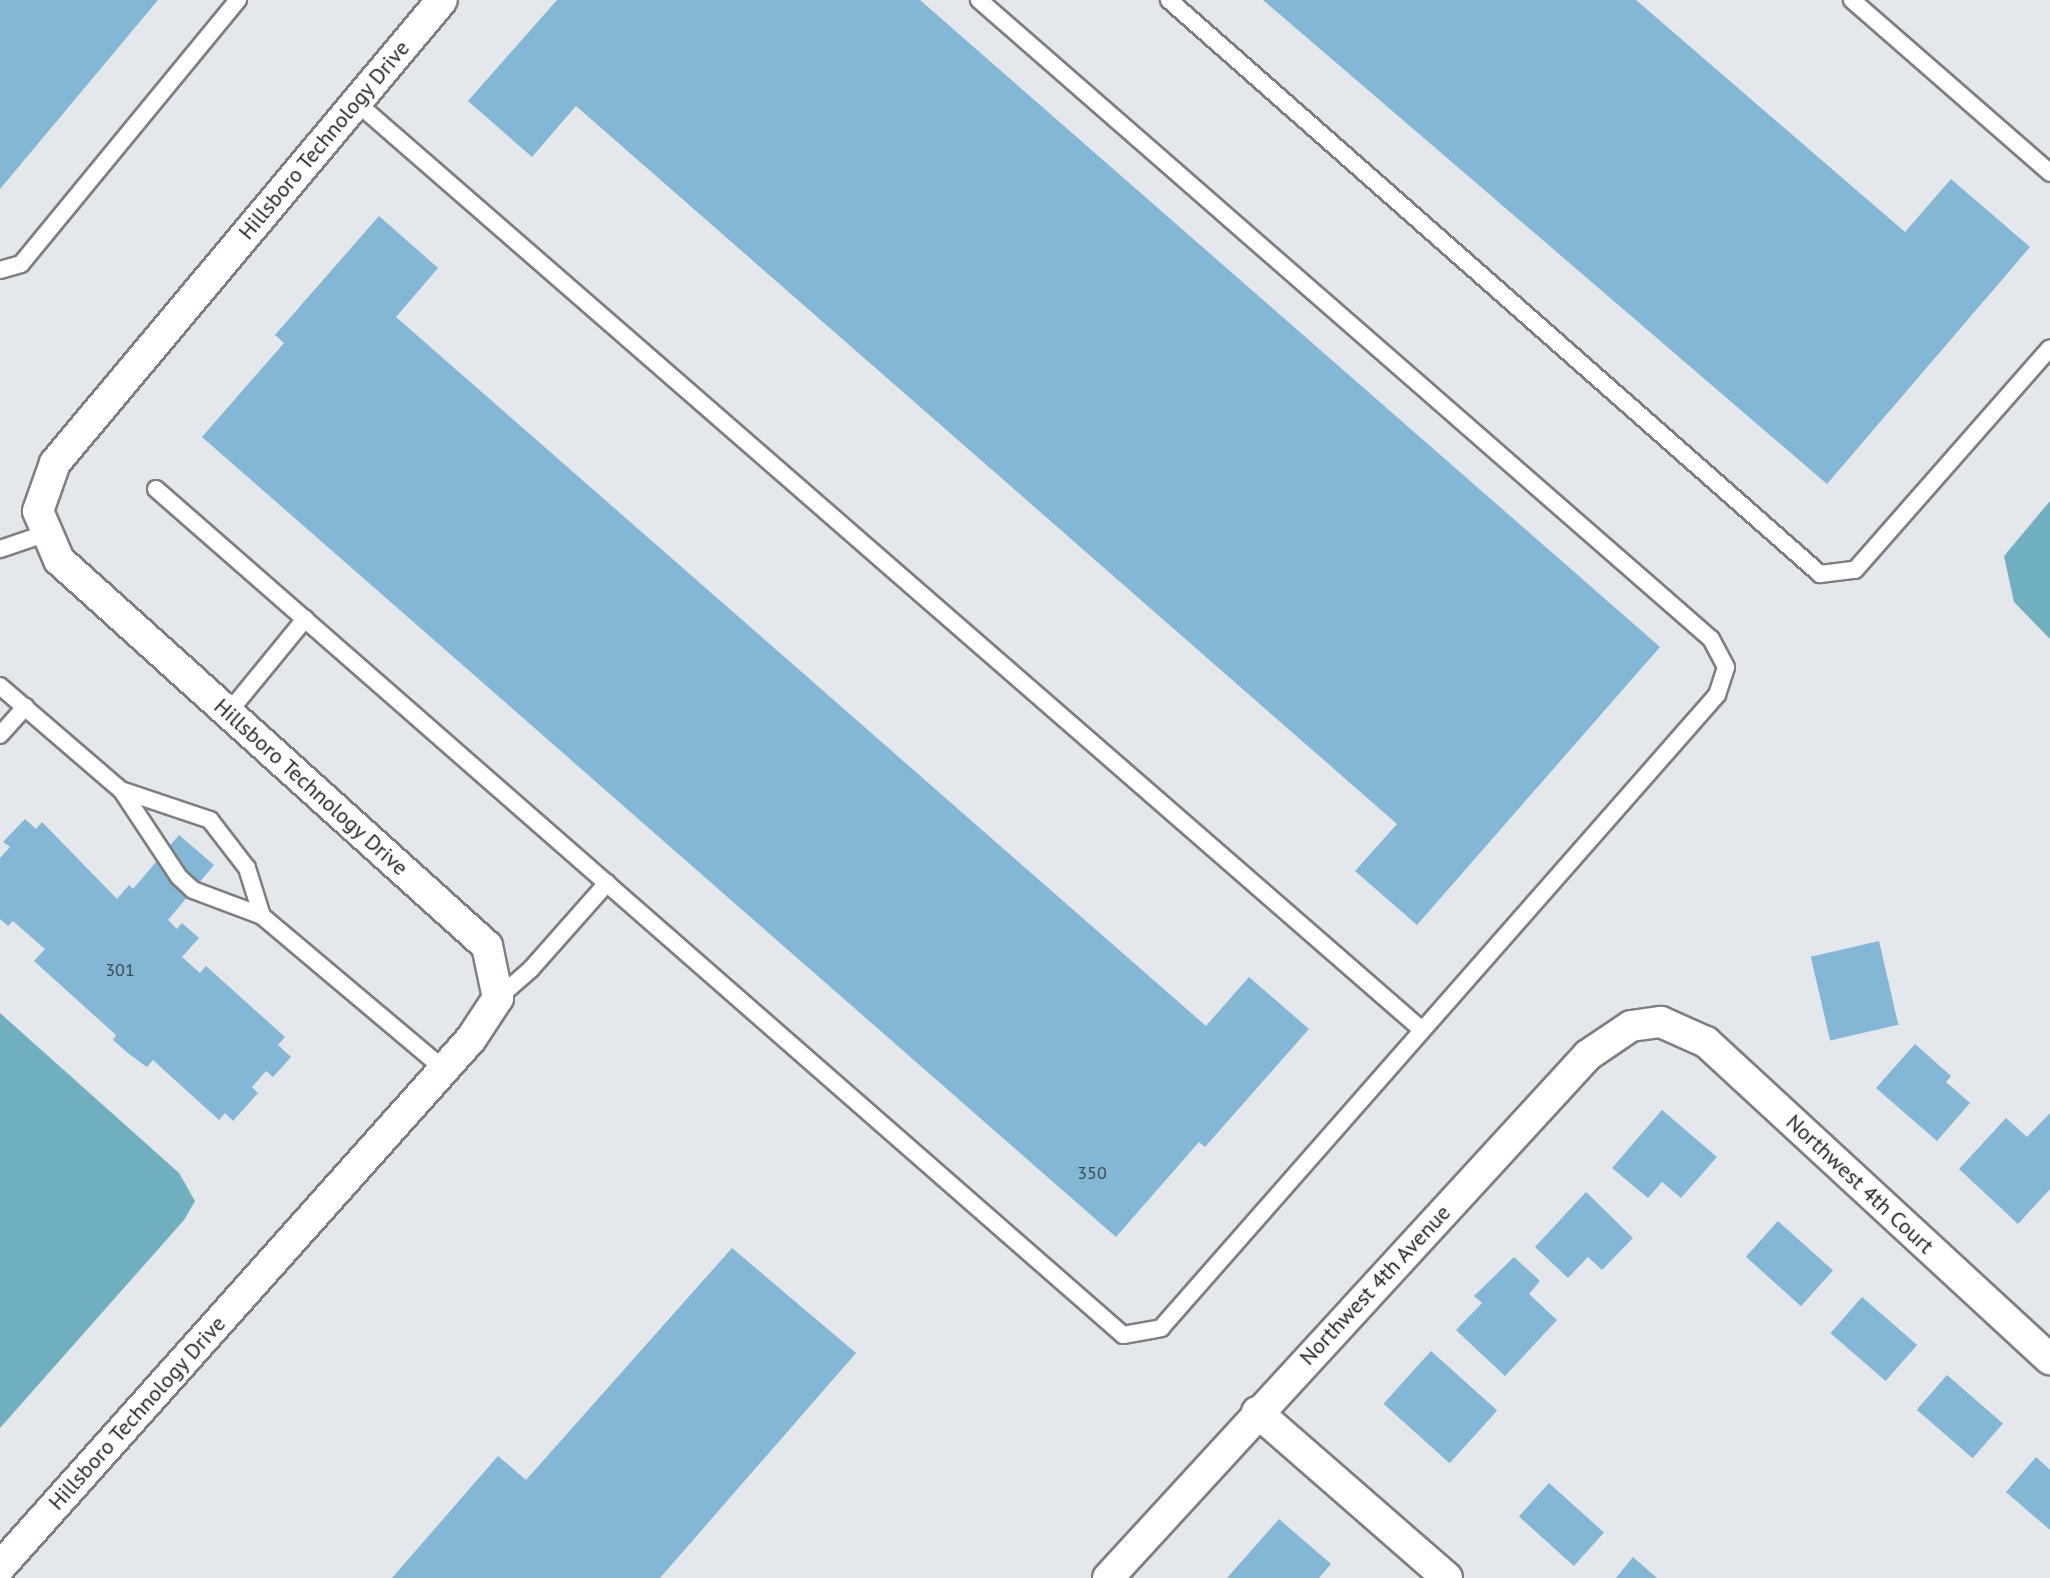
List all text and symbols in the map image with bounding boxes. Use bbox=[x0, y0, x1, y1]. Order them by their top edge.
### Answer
street label: Hillsboro Technology Drive bbox=[233, 35, 415, 245]
street label: Hillsboro Technology Drive bbox=[208, 692, 414, 882]
house number: 301 bbox=[105, 959, 135, 981]
street label: Northwest 4th Court bbox=[1781, 1109, 1939, 1259]
house number: 350 bbox=[1077, 1162, 1107, 1184]
street label: Northwest 4th Avenue bbox=[1294, 1199, 1456, 1371]
street label: Hillsboro Technology Drive bbox=[42, 1310, 232, 1516]

